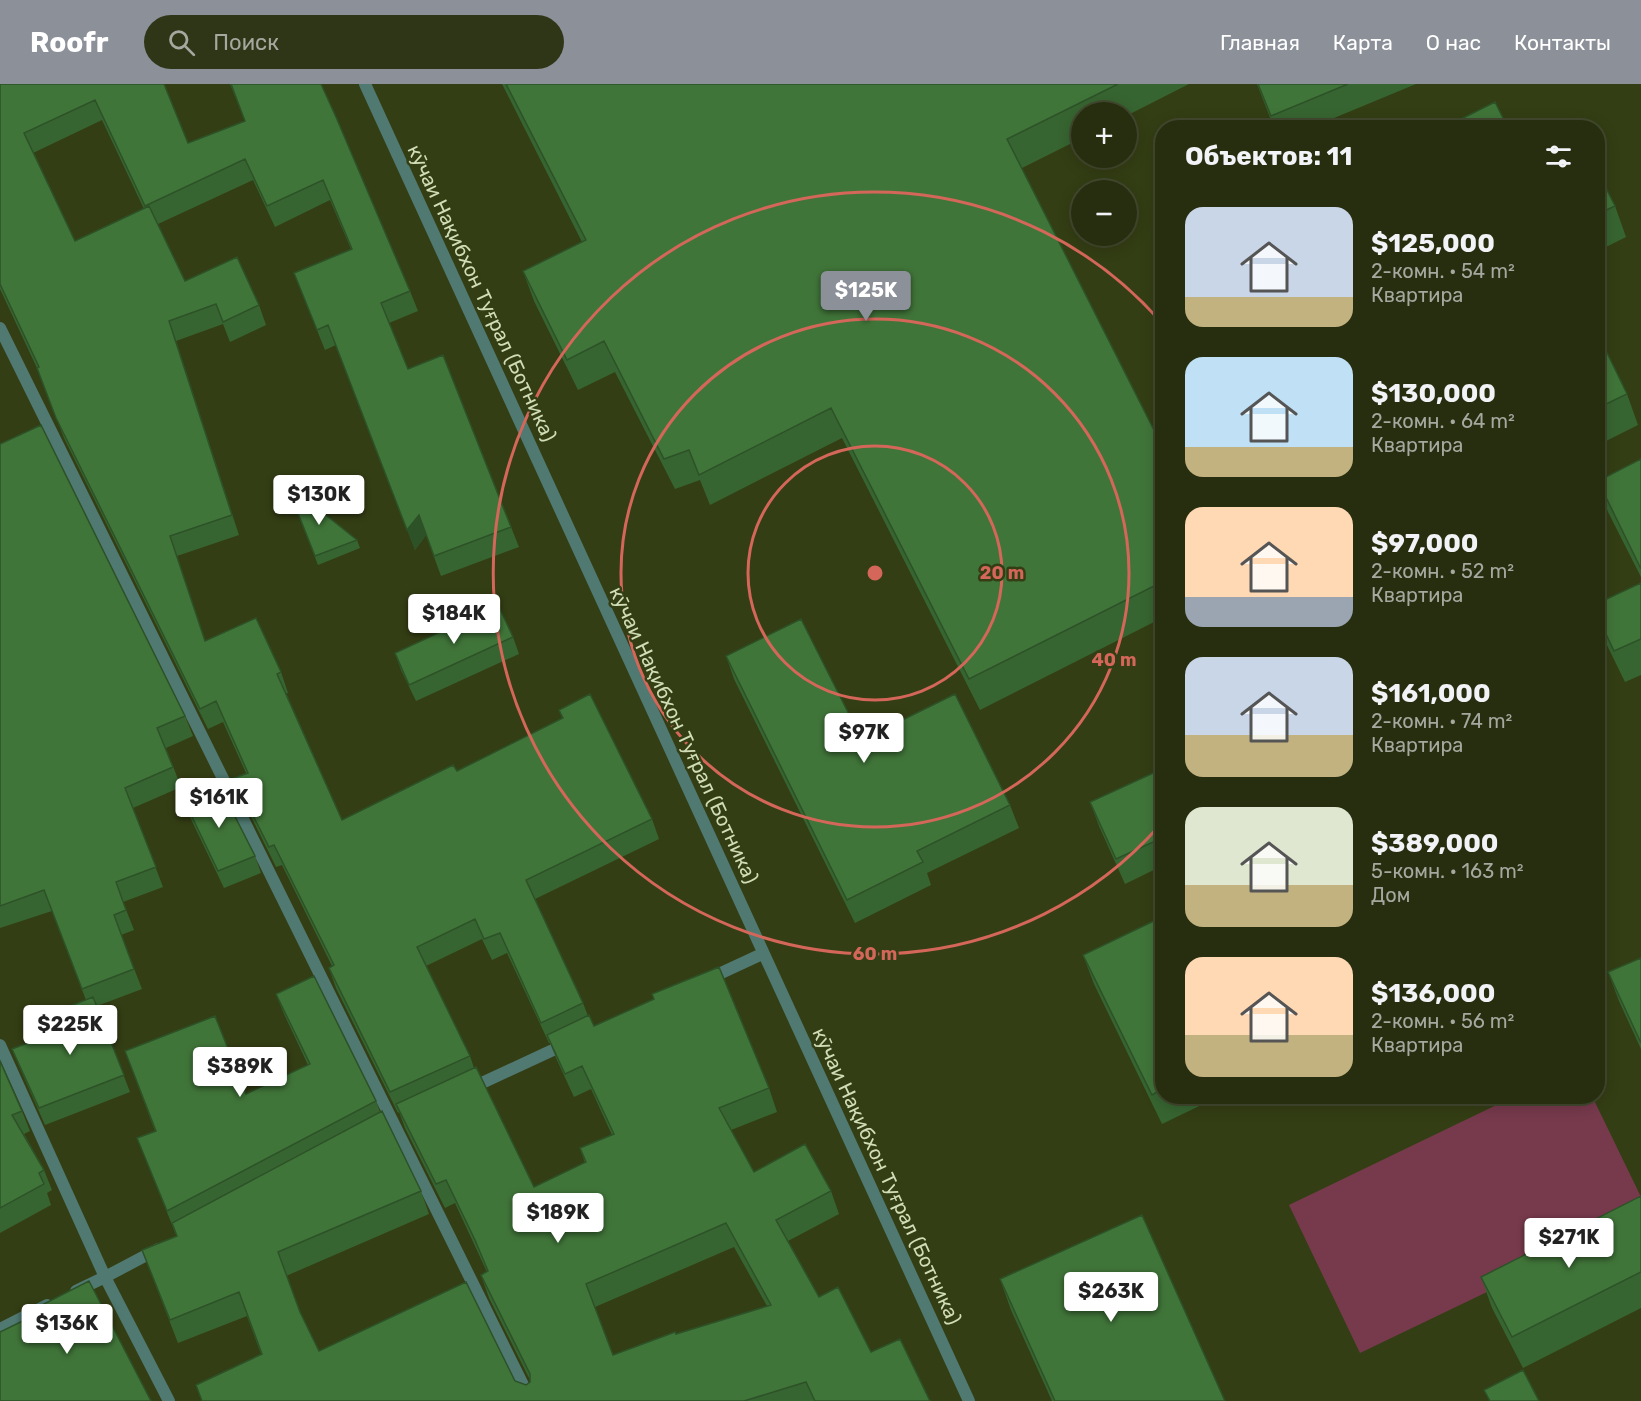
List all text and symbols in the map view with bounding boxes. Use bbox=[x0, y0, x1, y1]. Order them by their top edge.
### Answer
search box bbox=[144, 15, 564, 69]
text: Roofr bbox=[30, 26, 108, 59]
icon: search bbox=[165, 26, 198, 59]
text: Поиск bbox=[213, 29, 279, 56]
text: Главная bbox=[1220, 30, 1300, 55]
text: Карта bbox=[1333, 30, 1393, 55]
text: О нас bbox=[1426, 30, 1481, 55]
text: Контакты bbox=[1514, 30, 1611, 55]
map controls bbox=[1071, 102, 1137, 246]
button: + bbox=[1071, 102, 1137, 168]
icon: filters bbox=[1542, 140, 1575, 173]
street label: кӯчаи Нақибхон Туғрал (Ботника) bbox=[402, 141, 562, 445]
text: Объектов: 11 bbox=[1185, 141, 1352, 172]
button: − bbox=[1071, 180, 1137, 246]
text: $125,000 bbox=[1371, 228, 1495, 259]
icon: home bbox=[1233, 231, 1305, 303]
text: 2-комн. · 54 m² bbox=[1371, 259, 1515, 283]
pin: $125K bbox=[824, 271, 908, 322]
text: $125K bbox=[835, 278, 897, 302]
text: Квартира bbox=[1371, 283, 1463, 307]
text: $130,000 bbox=[1371, 378, 1496, 409]
icon: home bbox=[1233, 381, 1305, 453]
text: 2-комн. · 64 m² bbox=[1371, 409, 1515, 433]
text: Квартира bbox=[1371, 433, 1463, 457]
pin: $130K bbox=[277, 475, 361, 526]
text: $130K bbox=[287, 482, 351, 506]
text: $97,000 bbox=[1371, 528, 1479, 559]
icon: home bbox=[1233, 531, 1305, 603]
text: 2-комн. · 52 m² bbox=[1371, 559, 1514, 583]
text: 20 m bbox=[980, 562, 1024, 584]
centre of rings bbox=[865, 563, 885, 583]
street label: кӯчаи Нақибхон Туғрал (Ботника) bbox=[604, 583, 764, 887]
text: Квартира bbox=[1371, 583, 1463, 607]
pin: $184K bbox=[412, 594, 496, 645]
text: $184K bbox=[422, 601, 486, 625]
text: 40 m bbox=[1092, 649, 1136, 671]
text: $161,000 bbox=[1371, 678, 1491, 709]
icon: home bbox=[1233, 681, 1305, 753]
text: 2-комн. · 74 m² bbox=[1371, 709, 1512, 733]
pin: $97K bbox=[828, 713, 900, 764]
text: $97K bbox=[839, 720, 889, 744]
text: Квартира bbox=[1371, 733, 1463, 757]
pin: $161K bbox=[177, 778, 261, 829]
text: $161K bbox=[189, 785, 249, 809]
text: $389,000 bbox=[1371, 828, 1499, 859]
icon: home bbox=[1233, 831, 1305, 903]
text: 5-комн. · 163 m² bbox=[1371, 859, 1524, 883]
text: Дом bbox=[1371, 883, 1410, 907]
text: 60 m bbox=[853, 943, 897, 965]
text: $136,000 bbox=[1371, 978, 1495, 1009]
icon: home bbox=[1233, 981, 1305, 1053]
pin: $225K bbox=[28, 1005, 112, 1056]
text: 2-комн. · 56 m² bbox=[1371, 1009, 1514, 1033]
text: $225K bbox=[37, 1012, 103, 1036]
street label: кӯчаи Нақибхон Туғрал (Ботника) bbox=[807, 1024, 967, 1328]
text: Квартира bbox=[1371, 1033, 1463, 1057]
pin: $389K bbox=[198, 1047, 282, 1098]
text: $389K bbox=[207, 1054, 273, 1078]
pin: $189K bbox=[516, 1193, 600, 1244]
text: $189K bbox=[527, 1200, 589, 1224]
pin: $271K bbox=[1527, 1218, 1611, 1269]
text: $271K bbox=[1538, 1225, 1600, 1249]
pin: $263K bbox=[1069, 1272, 1153, 1323]
text: $263K bbox=[1078, 1279, 1144, 1303]
pin: $136K bbox=[25, 1304, 109, 1355]
text: $136K bbox=[36, 1311, 98, 1335]

